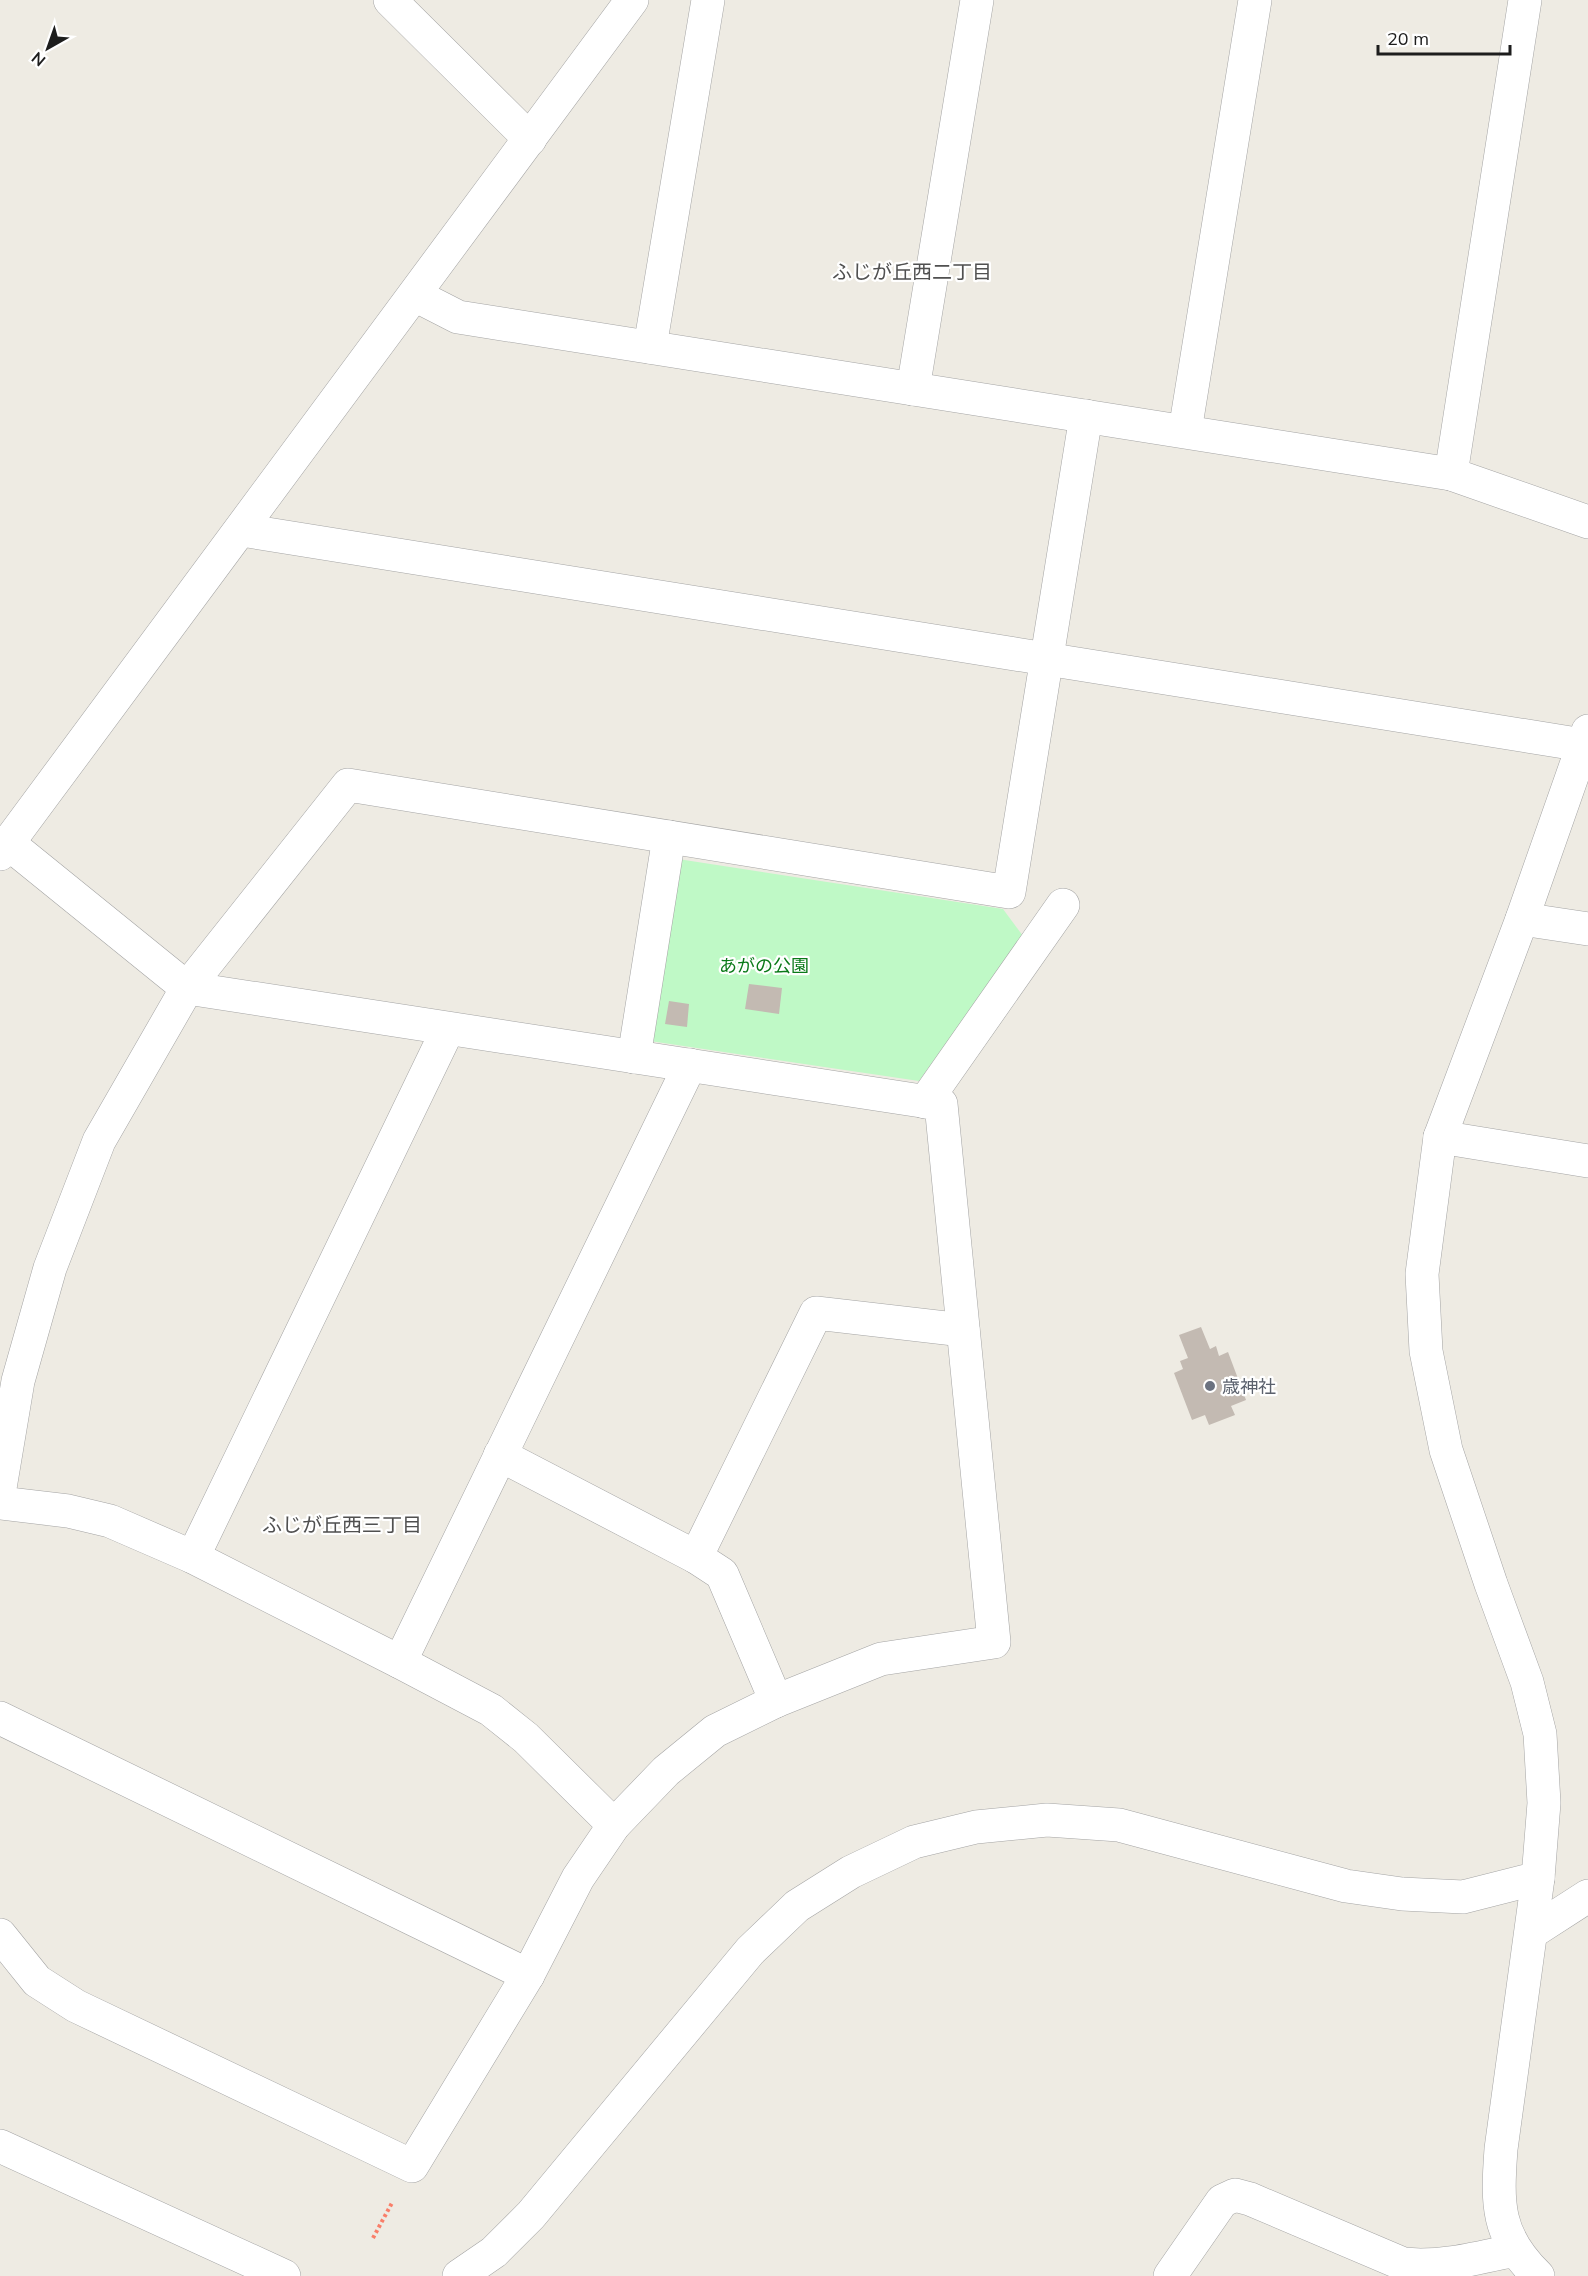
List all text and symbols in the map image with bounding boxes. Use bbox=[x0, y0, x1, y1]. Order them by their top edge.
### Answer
north arrow bbox=[18, 18, 78, 78]
scale bar bbox=[1378, 18, 1510, 56]
text: 20 m bbox=[1387, 27, 1429, 50]
text: N bbox=[27, 48, 49, 71]
district label: ふじが丘西二丁目 bbox=[832, 259, 992, 284]
park label: あがの公園 bbox=[719, 954, 809, 977]
place label: 歳神社 bbox=[1222, 1375, 1276, 1398]
marker: 歳神社 bbox=[1203, 1379, 1217, 1393]
district label: ふじが丘西三丁目 bbox=[262, 1512, 422, 1537]

